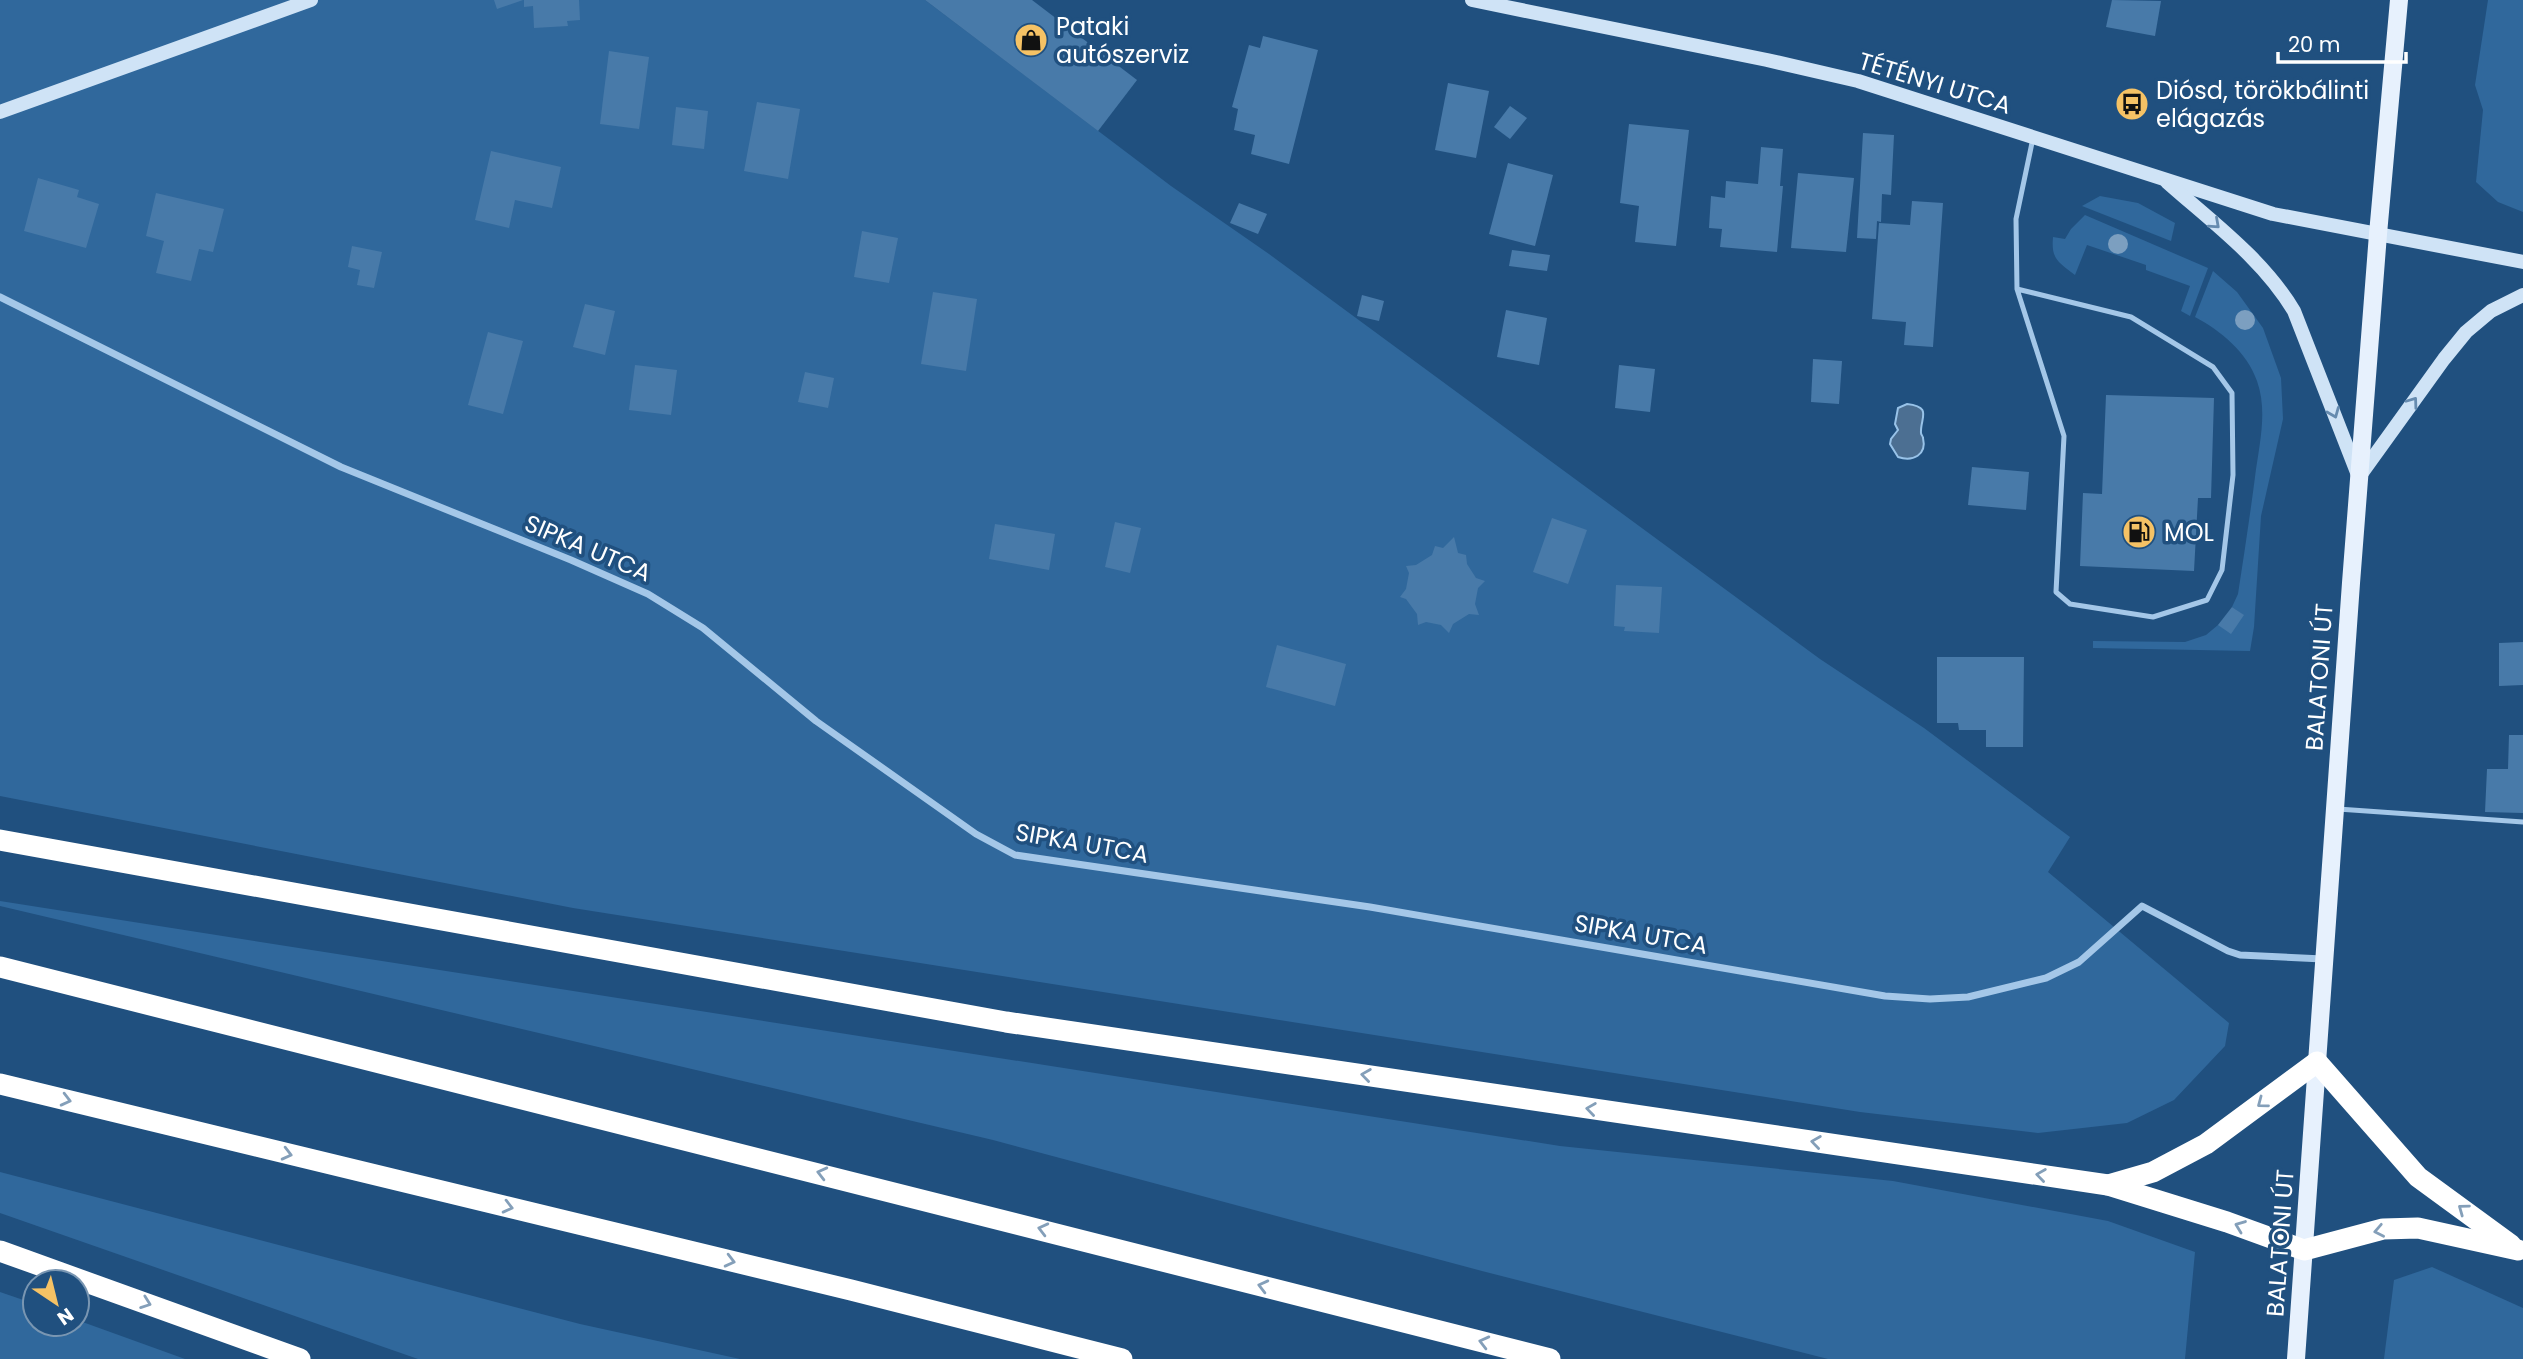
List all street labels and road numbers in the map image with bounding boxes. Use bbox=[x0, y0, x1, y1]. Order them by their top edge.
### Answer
street label: TÉTÉNYI UTCA bbox=[1855, 44, 2015, 122]
street label: SIPKA UTCA bbox=[520, 506, 656, 590]
street label: BALATONI ÚT bbox=[2297, 602, 2341, 752]
street label: SIPKA UTCA bbox=[1013, 815, 1151, 871]
street label: SIPKA UTCA bbox=[1572, 906, 1710, 962]
street label: BALATONI ÚT bbox=[2258, 1168, 2302, 1318]

